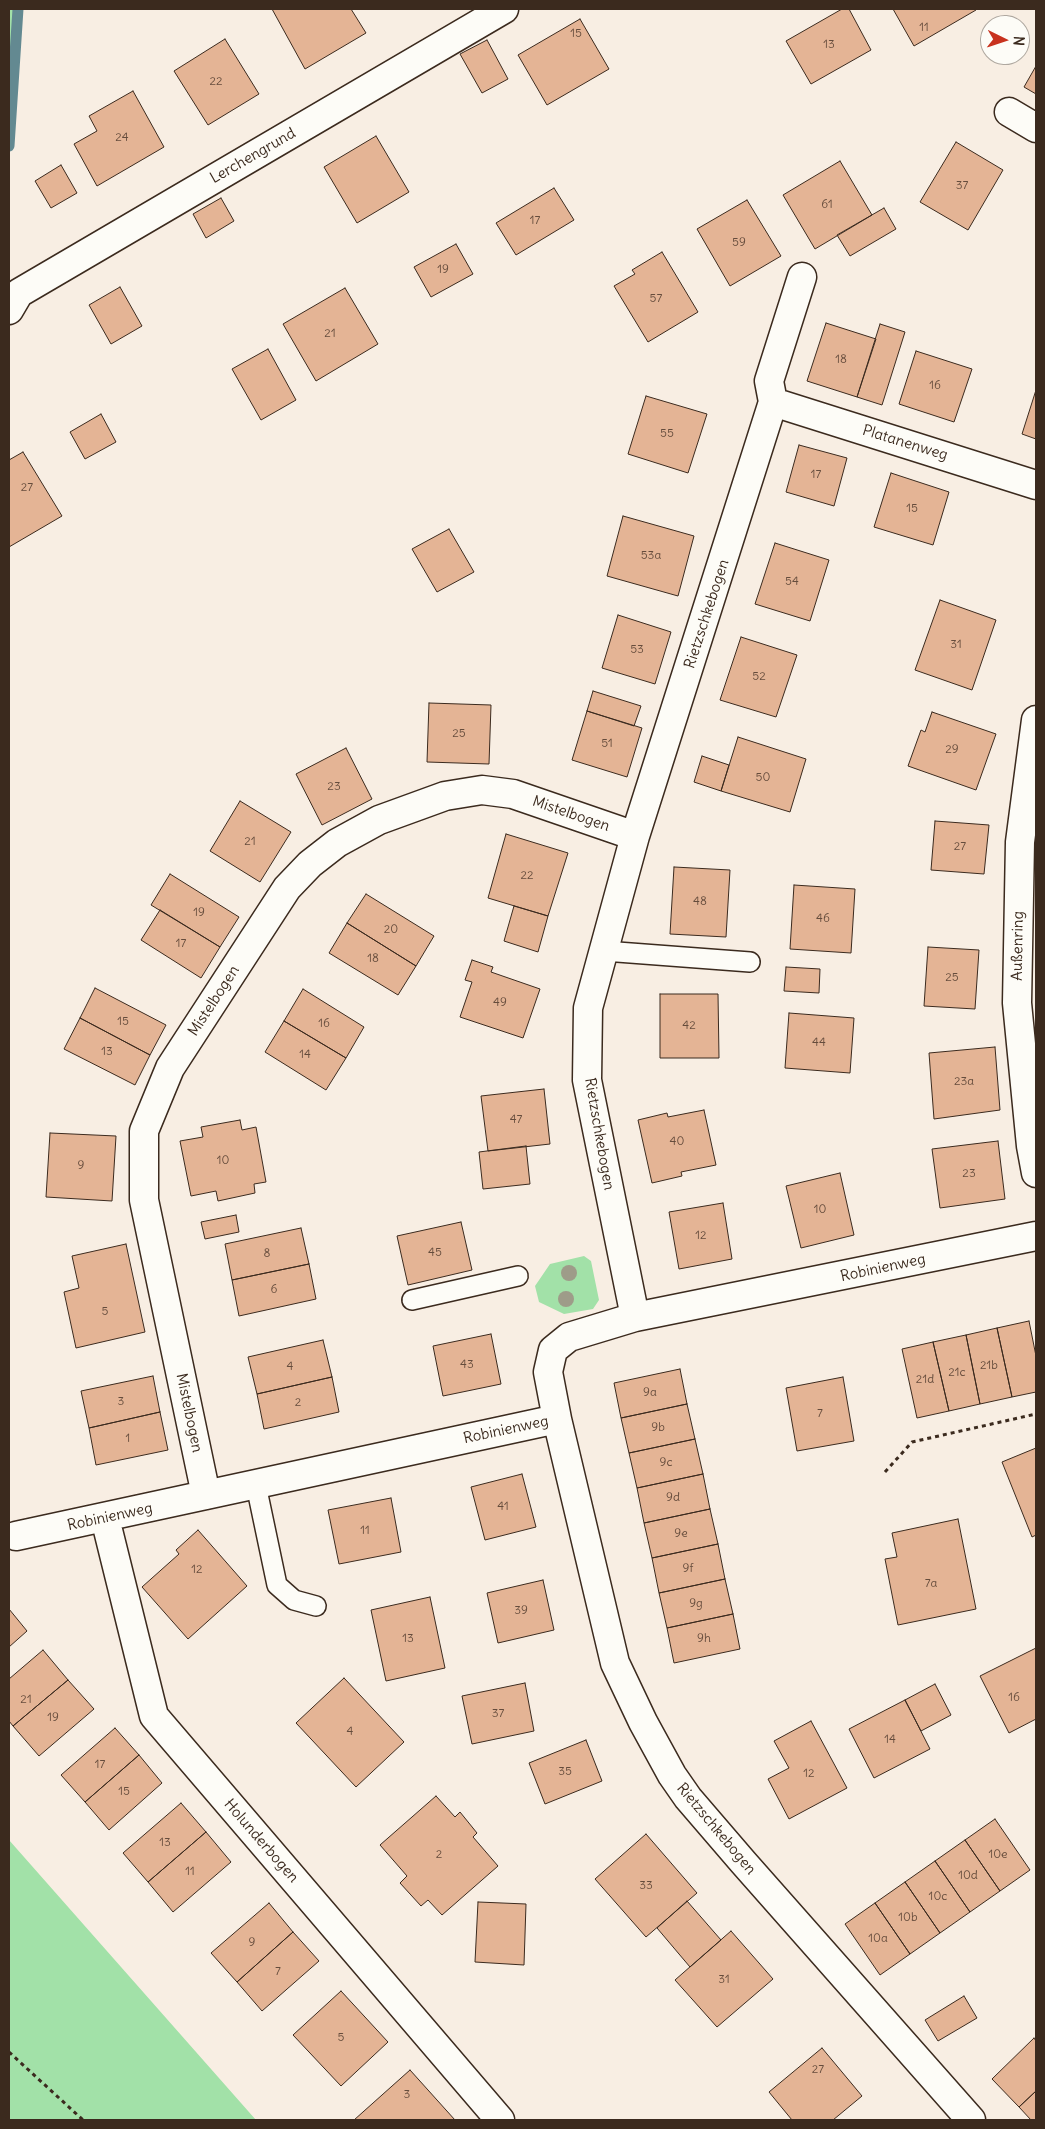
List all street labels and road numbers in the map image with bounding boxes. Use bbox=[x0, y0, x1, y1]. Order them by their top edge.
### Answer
street label: Lerchengrund bbox=[207, 124, 299, 188]
street label: Platanenweg bbox=[860, 422, 950, 464]
street label: Rietzschkebogen bbox=[681, 557, 733, 671]
street label: Mistelbogen bbox=[530, 792, 612, 836]
street label: Außenring bbox=[1008, 911, 1028, 981]
street label: Mistelbogen bbox=[185, 962, 243, 1040]
street label: Rietzschkebogen bbox=[580, 1076, 618, 1192]
street label: Robinienweg bbox=[839, 1250, 927, 1286]
street label: Mistelbogen bbox=[172, 1372, 206, 1454]
street label: Robinienweg bbox=[462, 1412, 550, 1448]
street label: Robinienweg bbox=[66, 1499, 154, 1535]
street label: Rietzschkebogen bbox=[673, 1780, 759, 1878]
street label: Holunderbogen bbox=[220, 1796, 302, 1886]

